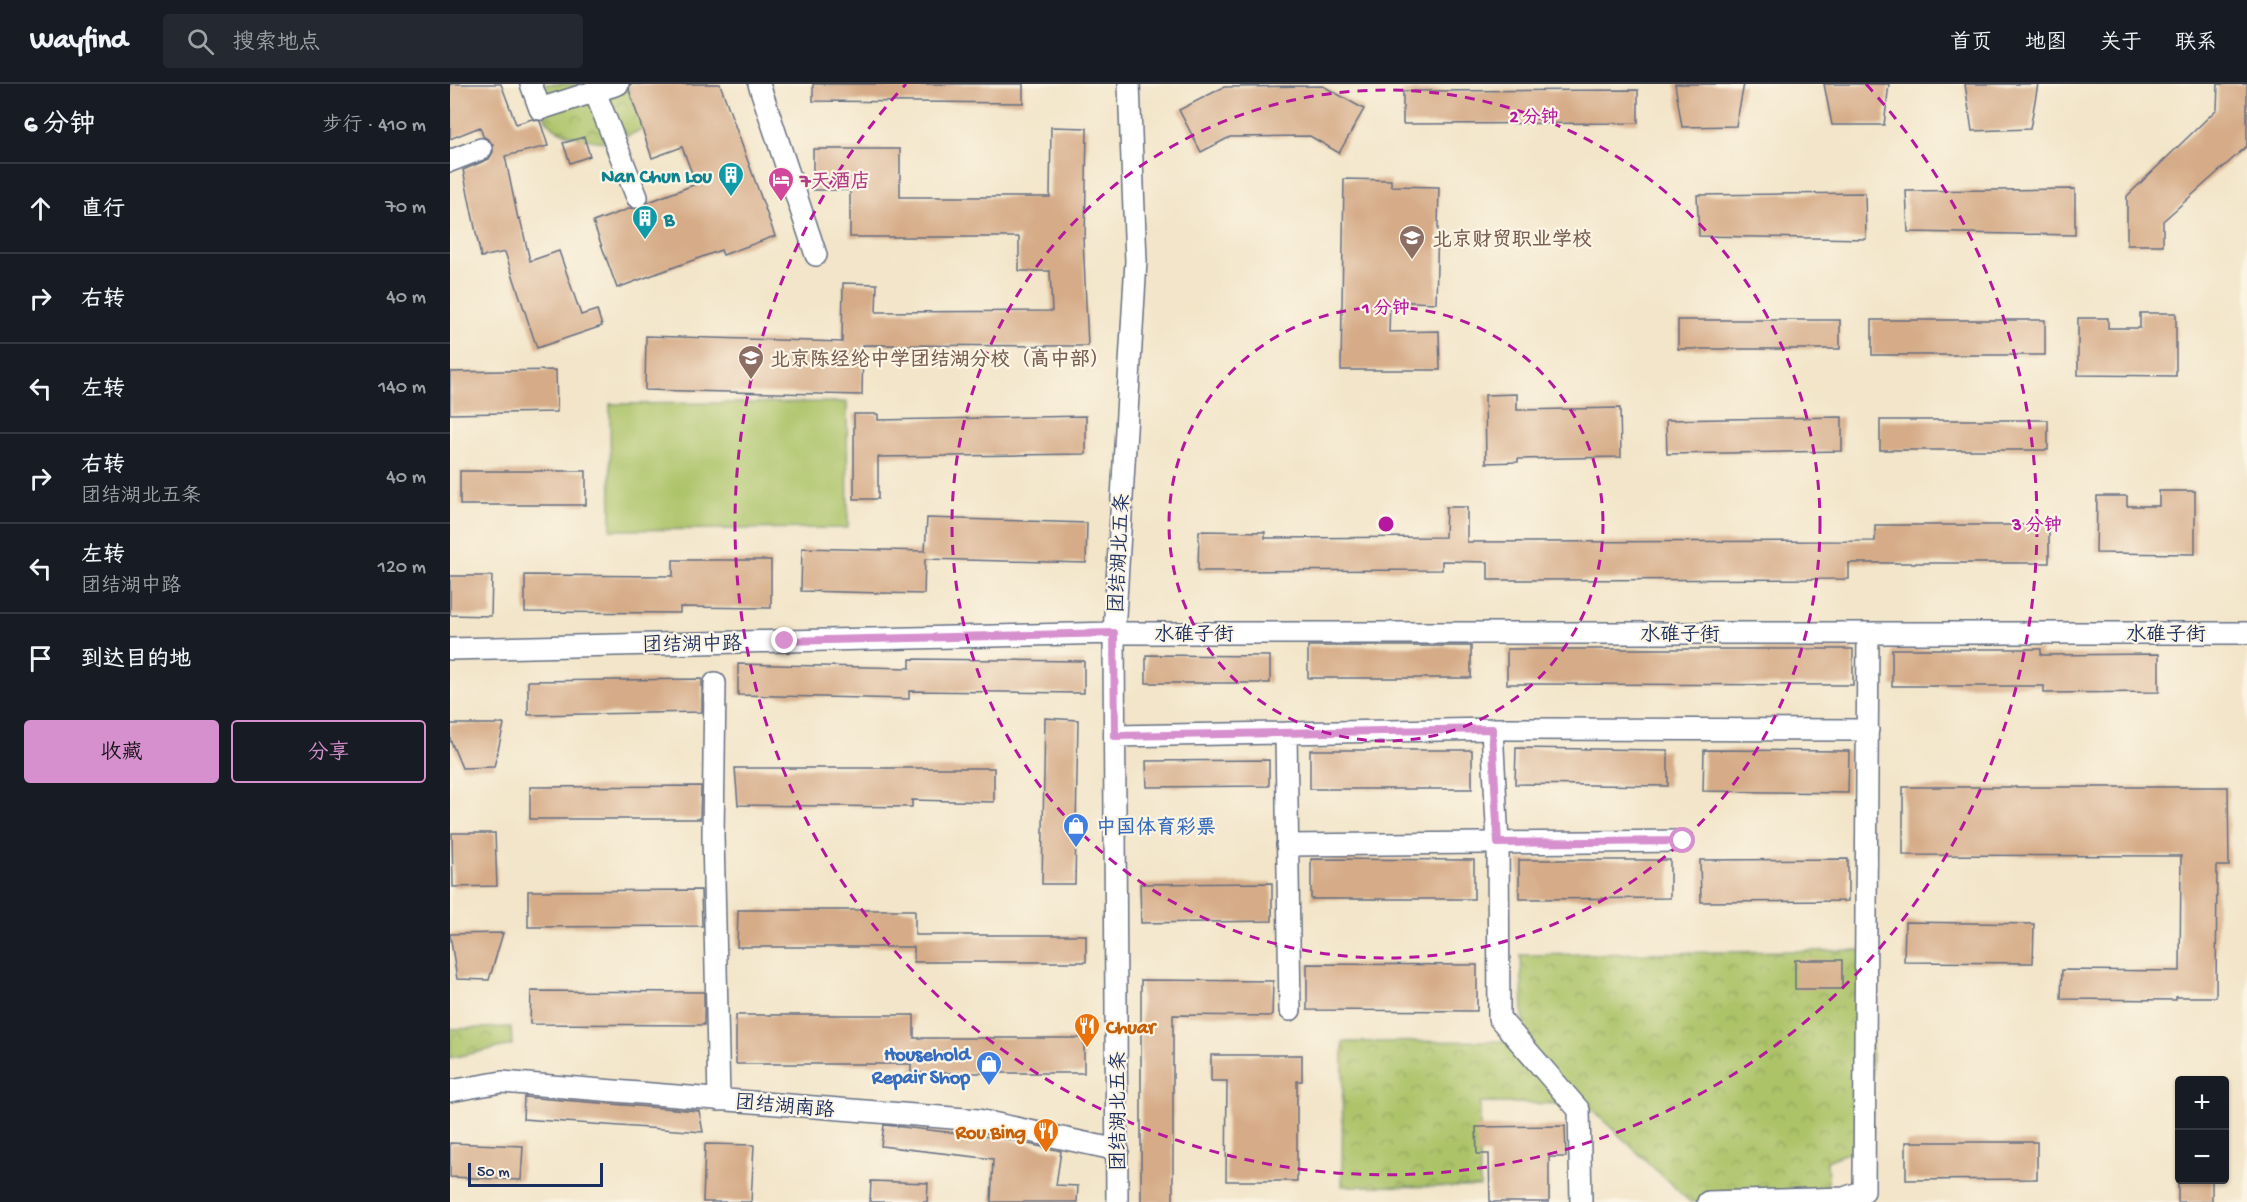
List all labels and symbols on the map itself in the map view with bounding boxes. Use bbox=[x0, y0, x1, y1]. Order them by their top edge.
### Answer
text: 2 分钟 bbox=[1509, 107, 1559, 129]
building icon: Nan Chun Lou bbox=[716, 160, 746, 198]
hotel icon: 7天酒店 bbox=[766, 165, 796, 203]
place label: Nan Chun Lou bbox=[601, 167, 713, 190]
place label: 7天酒店 bbox=[799, 170, 870, 195]
building icon: B bbox=[630, 203, 660, 241]
place label: B bbox=[663, 210, 675, 233]
school or university icon: 北京财贸职业学校 bbox=[1397, 223, 1427, 261]
place label: 北京财贸职业学校 bbox=[1432, 228, 1592, 253]
text: 1 分钟 bbox=[1361, 298, 1410, 320]
school or university icon: 北京陈经纶中学团结湖分校（高中部） bbox=[736, 343, 766, 381]
place label: 北京陈经纶中学团结湖分校（高中部） bbox=[770, 348, 1110, 373]
street label: 团结湖北五条 bbox=[1105, 493, 1136, 614]
centre of rings bbox=[1376, 514, 1396, 534]
text: 3 分钟 bbox=[2011, 515, 2062, 537]
street label: 水碓子街 bbox=[1154, 623, 1234, 648]
street label: 水碓子街 bbox=[1640, 623, 1720, 648]
street label: 水碓子街 bbox=[2126, 623, 2206, 648]
route end bbox=[771, 627, 797, 653]
street label: 团结湖中路 bbox=[642, 632, 743, 659]
shop icon: 中国体育彩票 bbox=[1061, 811, 1091, 849]
place label: 中国体育彩票 bbox=[1096, 816, 1216, 841]
route start bbox=[1669, 827, 1695, 853]
restaurant icon: Chuar bbox=[1072, 1011, 1102, 1049]
place label: Chuar bbox=[1105, 1018, 1157, 1041]
place label: Household Repair Shop bbox=[871, 1045, 972, 1091]
shop icon: Household Repair Shop bbox=[974, 1049, 1004, 1087]
street label: 团结湖北五条 bbox=[1107, 1051, 1132, 1171]
street label: 团结湖南路 bbox=[734, 1091, 837, 1124]
restaurant icon: Rou Bing bbox=[1031, 1116, 1061, 1154]
place label: Rou Bing bbox=[955, 1123, 1026, 1146]
scale bar bbox=[468, 1160, 603, 1188]

